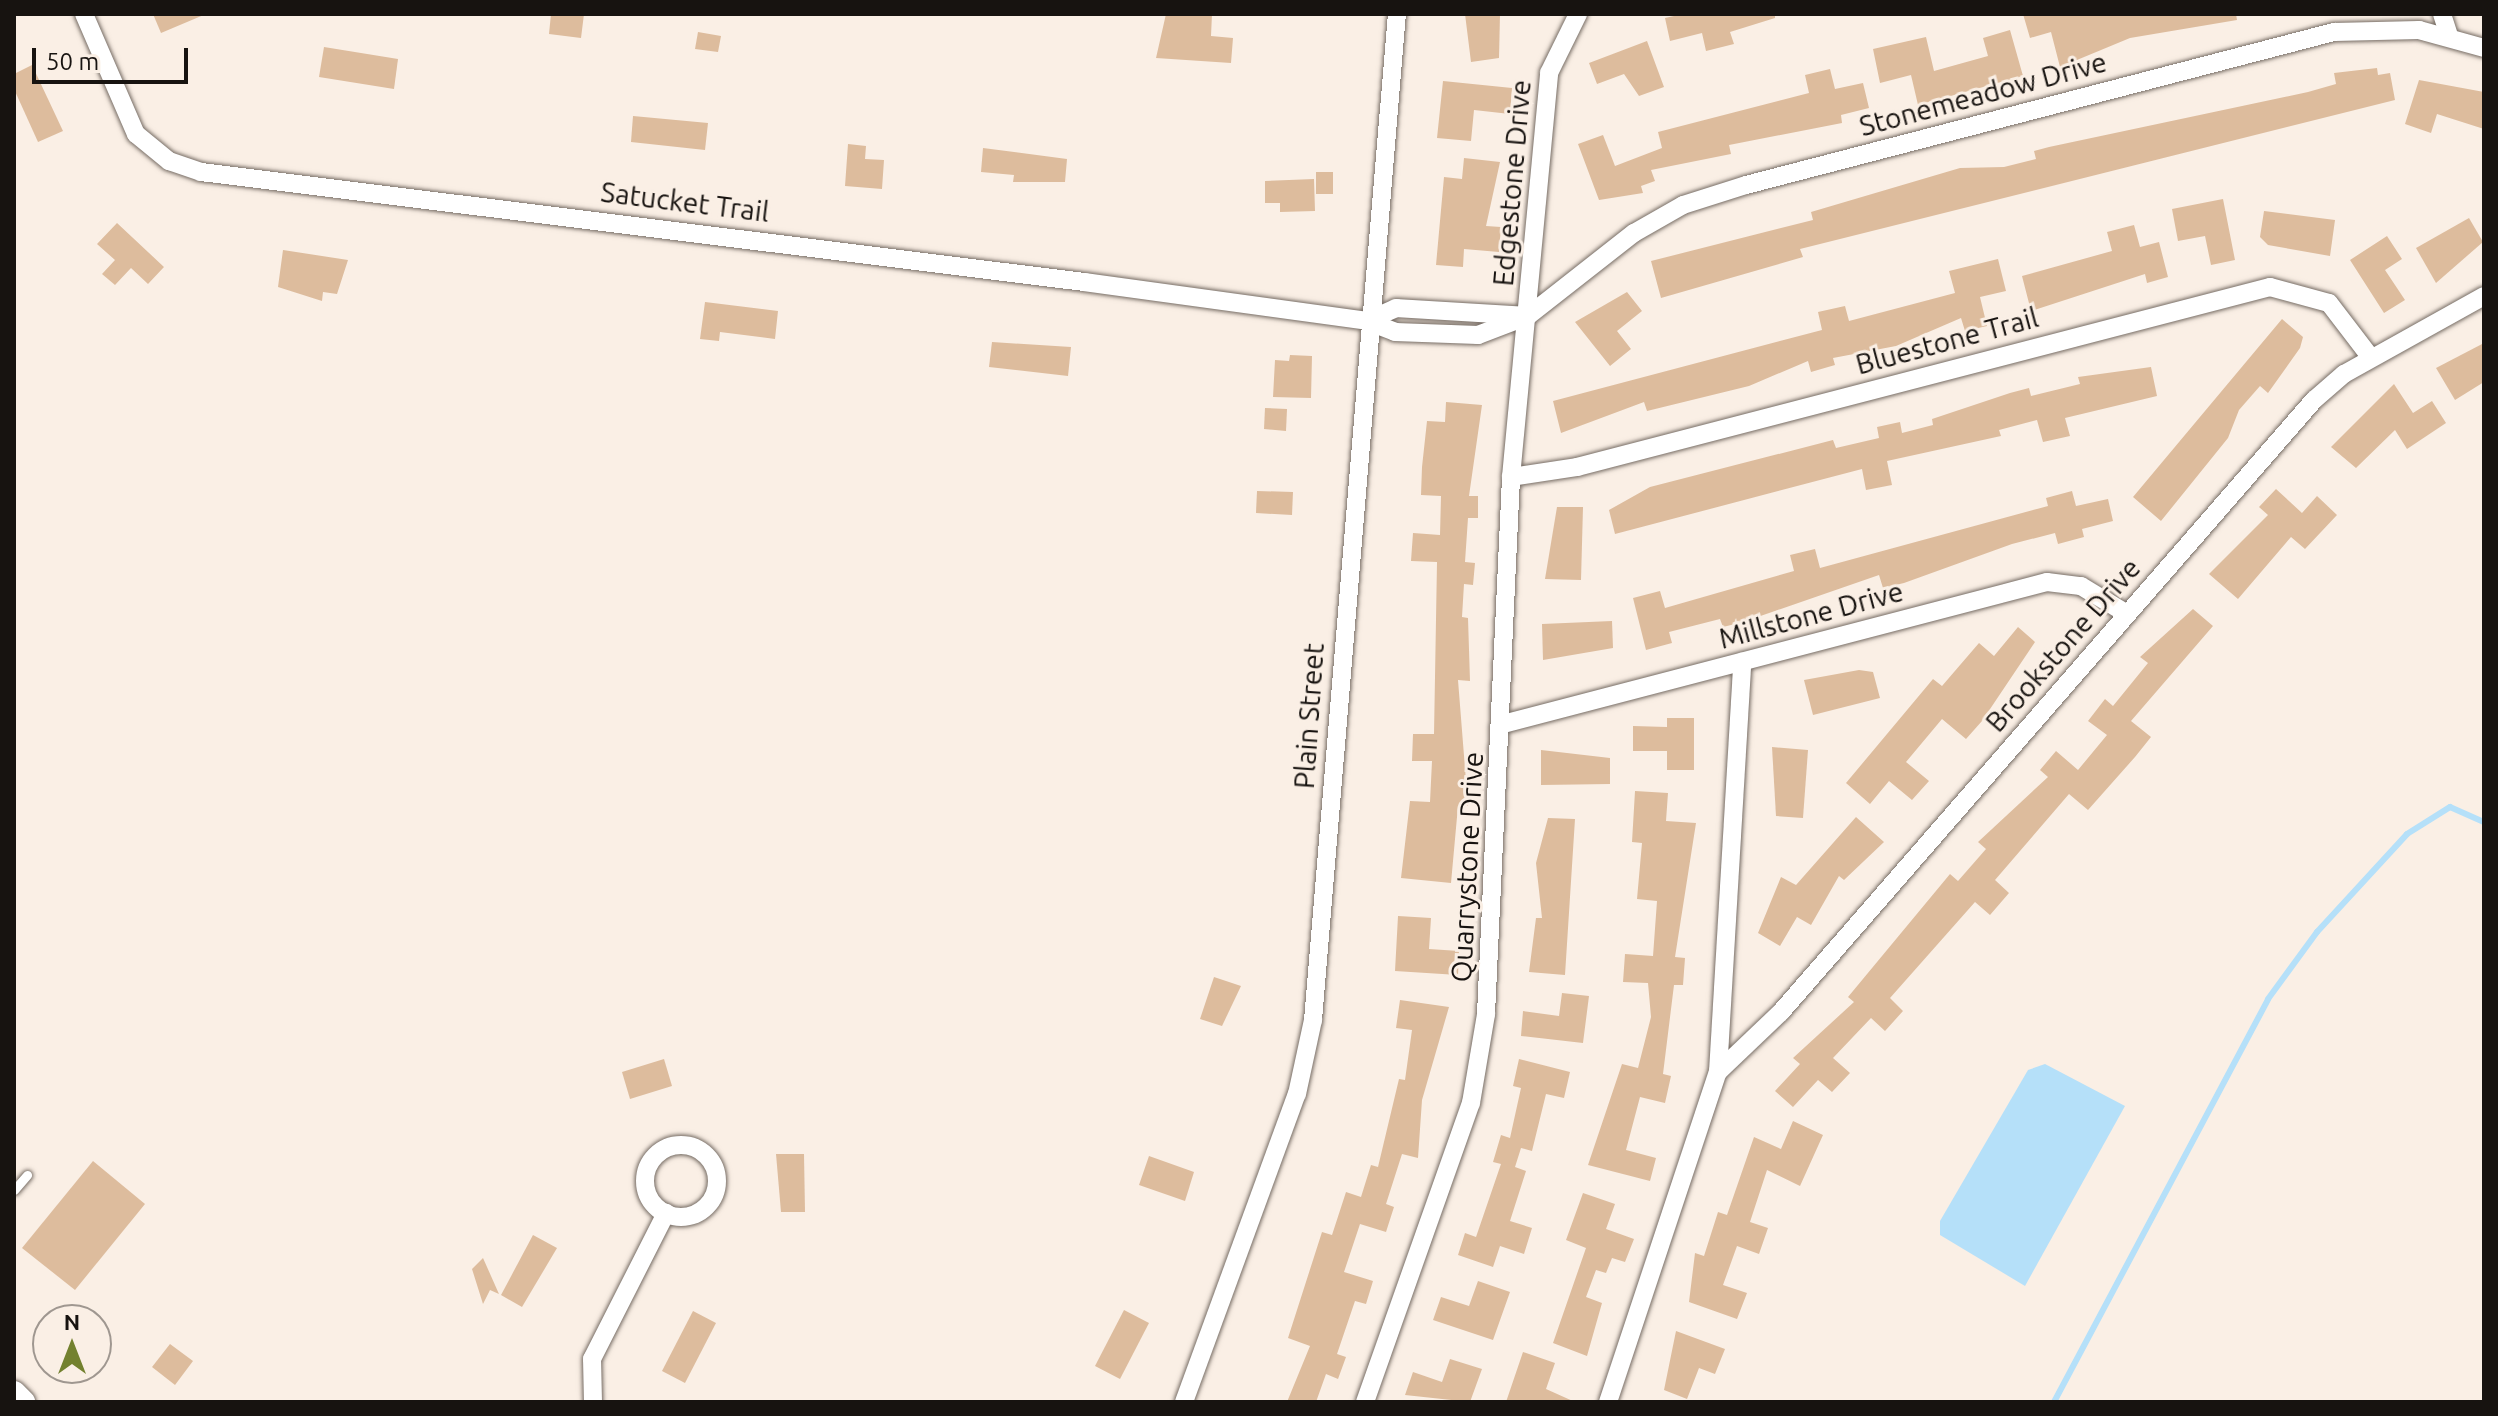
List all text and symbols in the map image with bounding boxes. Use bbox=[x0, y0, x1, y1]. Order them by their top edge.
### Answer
scale bar bbox=[36, 32, 192, 82]
street label: Stonemeadow Drive bbox=[1856, 45, 2110, 143]
text: 50 m bbox=[46, 48, 99, 75]
street label: Edgestone Drive bbox=[1486, 78, 1538, 288]
street label: Satucket Trail bbox=[599, 175, 771, 229]
street label: Bluestone Trail bbox=[1852, 300, 2042, 382]
street label: Brookstone Drive bbox=[1979, 551, 2147, 739]
street label: Millstone Drive bbox=[1715, 574, 1907, 656]
street label: Plain Street bbox=[1287, 642, 1331, 790]
street label: Quarrystone Drive bbox=[1444, 751, 1490, 983]
north arrow bbox=[32, 1304, 112, 1384]
text: N bbox=[64, 1309, 80, 1334]

